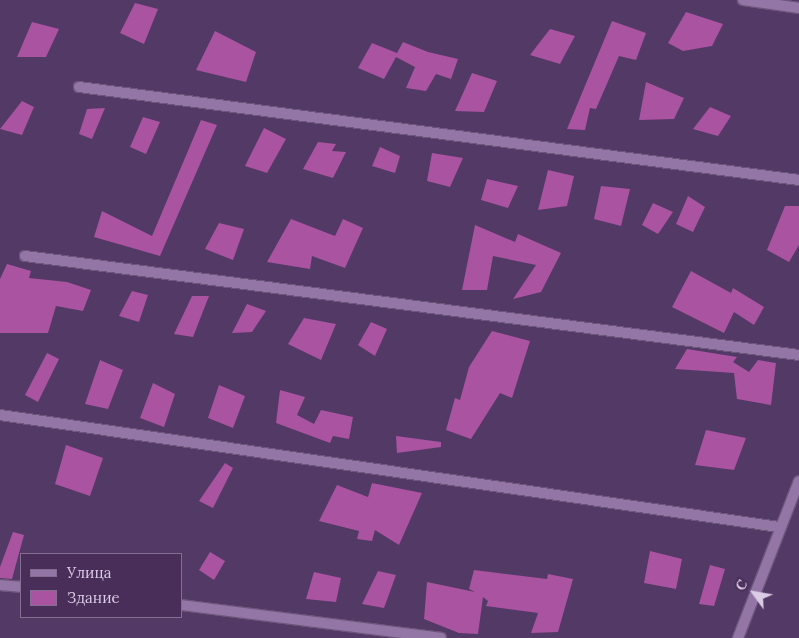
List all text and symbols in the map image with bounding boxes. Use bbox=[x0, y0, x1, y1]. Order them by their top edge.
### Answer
legend bbox=[20, 553, 182, 618]
text: Улица bbox=[67, 563, 111, 582]
north arrow bbox=[729, 568, 779, 618]
text: С bbox=[731, 576, 751, 594]
text: Здание bbox=[67, 588, 120, 607]

